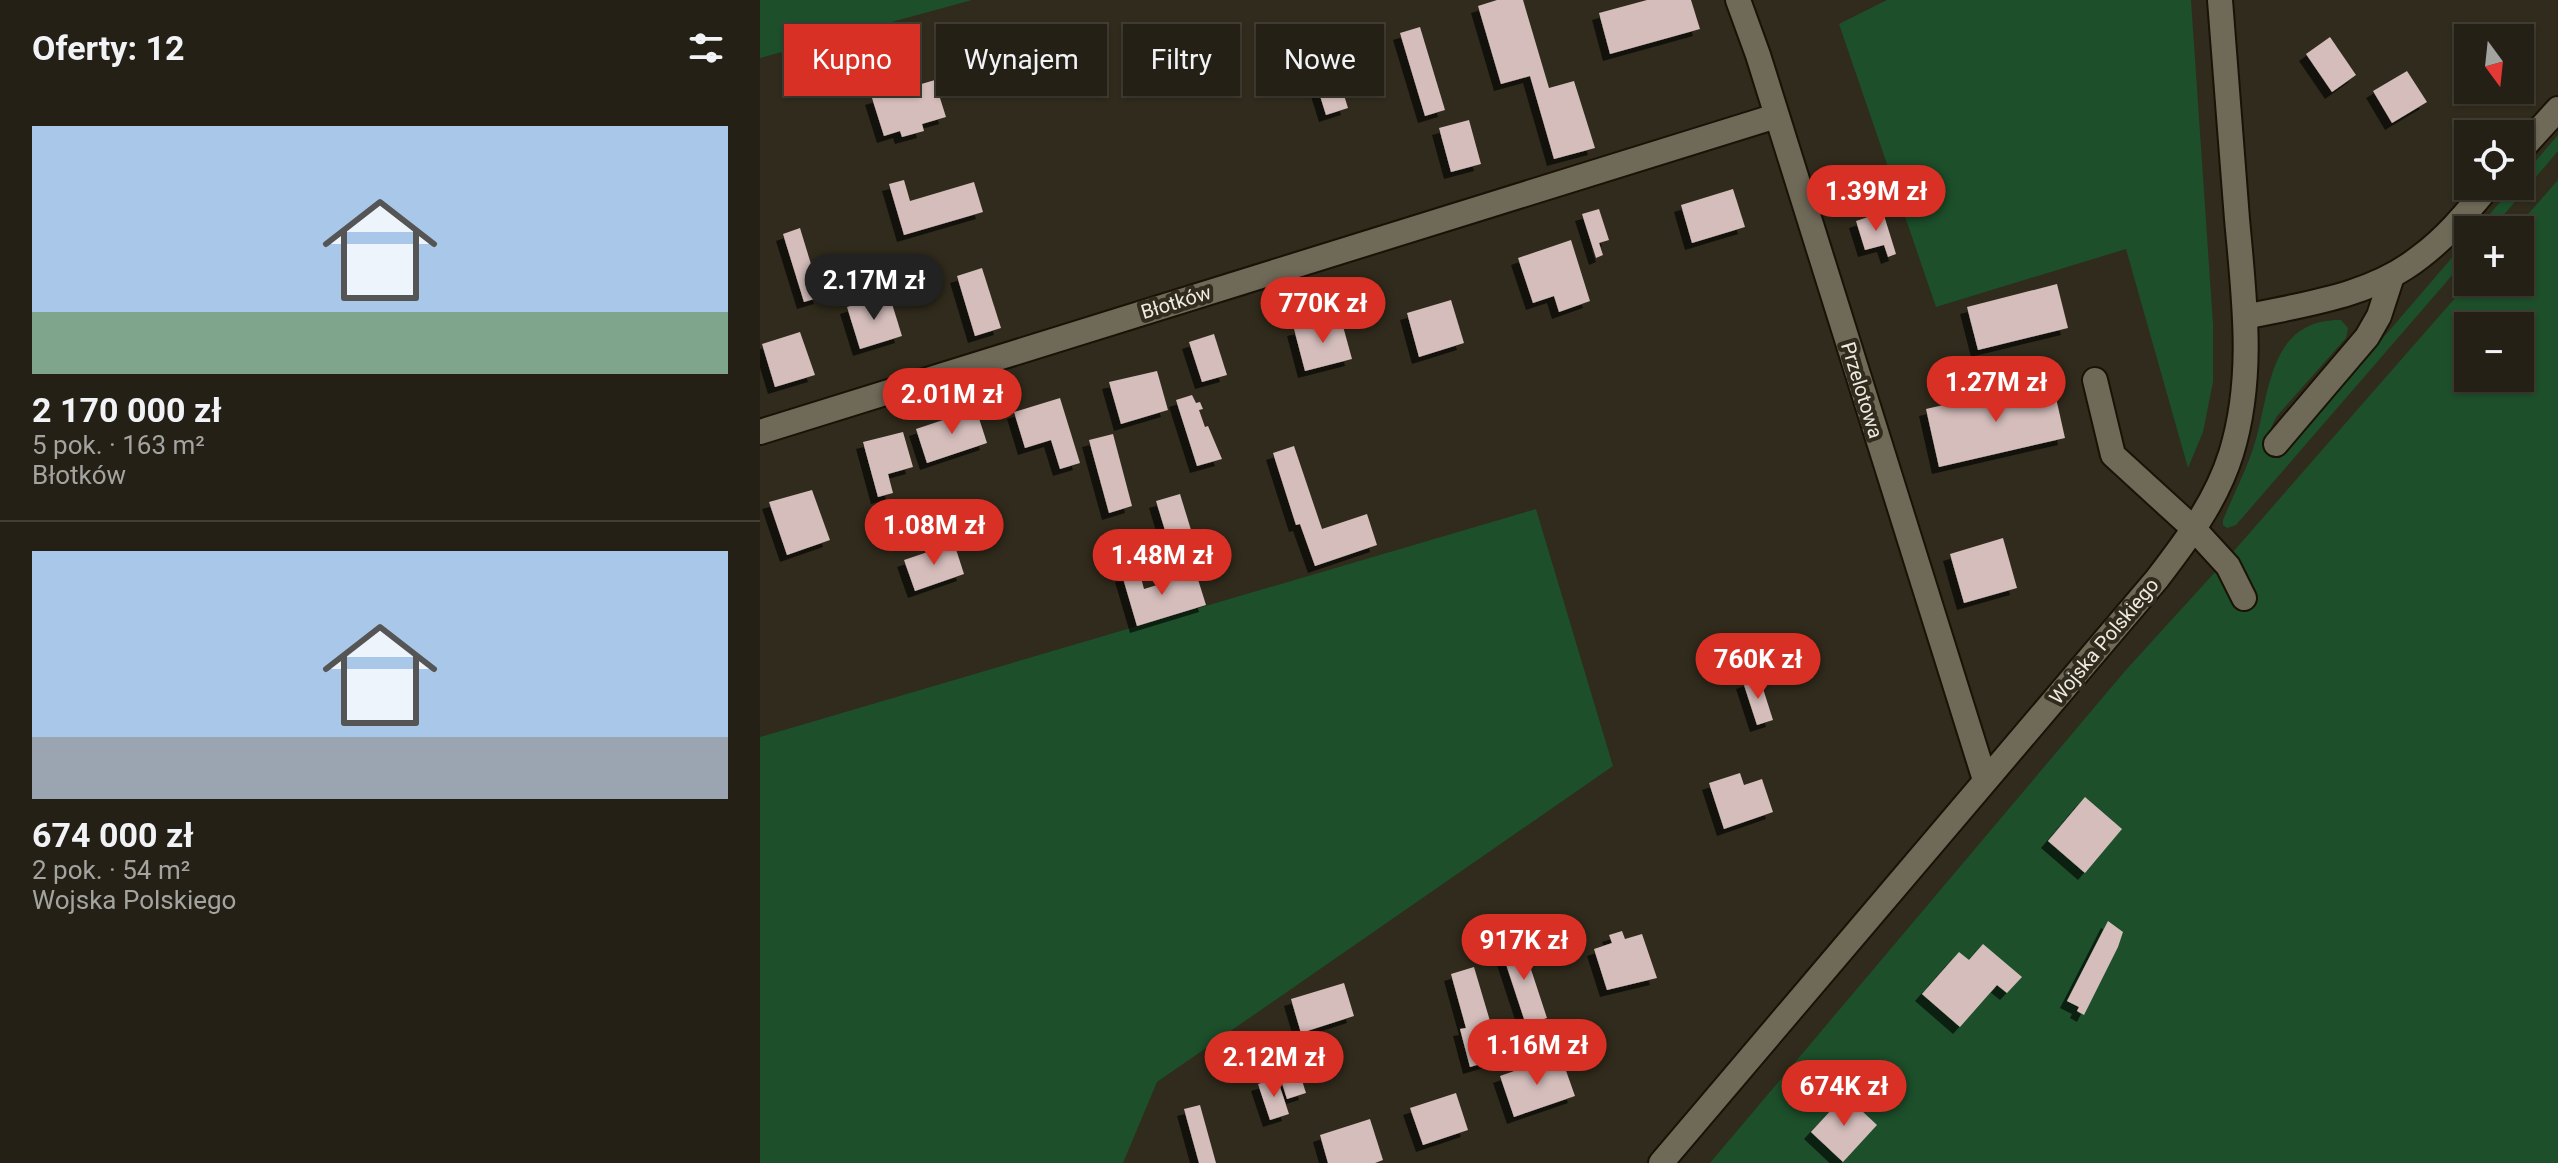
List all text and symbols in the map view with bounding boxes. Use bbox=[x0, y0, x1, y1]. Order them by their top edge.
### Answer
chip: Kupno bbox=[784, 24, 920, 96]
chip: Wynajem bbox=[936, 24, 1107, 96]
chip: Filtry bbox=[1123, 24, 1240, 96]
chip: Nowe bbox=[1256, 24, 1384, 96]
north arrow bbox=[2454, 24, 2534, 104]
map controls bbox=[2454, 24, 2534, 392]
icon: filters bbox=[684, 26, 728, 70]
text: Oferty: 12 bbox=[32, 28, 185, 68]
button: locate bbox=[2454, 120, 2534, 200]
pin: 1.39M zł bbox=[1793, 165, 1959, 233]
text: 1.39M zł bbox=[1825, 176, 1927, 206]
icon: home bbox=[308, 178, 452, 322]
button: + bbox=[2454, 216, 2534, 296]
pin: 2.17M zł bbox=[791, 254, 957, 322]
text: 2.17M zł bbox=[823, 265, 925, 295]
pin: 770K zł bbox=[1249, 277, 1397, 345]
street label: Błotków bbox=[1138, 280, 1214, 324]
text: 770K zł bbox=[1279, 288, 1367, 318]
button: − bbox=[2454, 312, 2534, 392]
street label: Przelotowa bbox=[1836, 339, 1888, 441]
pin: 1.27M zł bbox=[1913, 356, 2079, 424]
text: 1.27M zł bbox=[1945, 367, 2047, 397]
pin: 2.01M zł bbox=[869, 368, 1035, 436]
text: 2.01M zł bbox=[901, 379, 1003, 409]
text: 2 170 000 zł bbox=[32, 390, 222, 430]
text: 5 pok. · 163 m² bbox=[32, 430, 205, 460]
text: Błotków bbox=[32, 460, 126, 490]
pin: 1.08M zł bbox=[851, 499, 1017, 567]
text: 1.08M zł bbox=[883, 510, 985, 540]
pin: 1.48M zł bbox=[1079, 529, 1245, 597]
text: 1.48M zł bbox=[1111, 540, 1213, 570]
street label: Wojska Polskiego bbox=[2044, 573, 2164, 709]
icon: home bbox=[308, 603, 452, 747]
pin: 760K zł bbox=[1684, 633, 1832, 701]
text: 760K zł bbox=[1714, 644, 1802, 674]
text: 674 000 zł bbox=[32, 815, 194, 855]
text: 2 pok. · 54 m² bbox=[32, 855, 190, 885]
text: Wojska Polskiego bbox=[32, 885, 236, 915]
pin: 917K zł bbox=[1450, 914, 1598, 982]
text: 917K zł bbox=[1480, 925, 1568, 955]
pin: 1.16M zł bbox=[1454, 1019, 1620, 1087]
text: 1.16M zł bbox=[1486, 1030, 1588, 1060]
pin: 2.12M zł bbox=[1191, 1031, 1357, 1099]
text: 2.12M zł bbox=[1223, 1042, 1325, 1072]
pin: 674K zł bbox=[1770, 1060, 1918, 1128]
text: 674K zł bbox=[1800, 1071, 1888, 1101]

